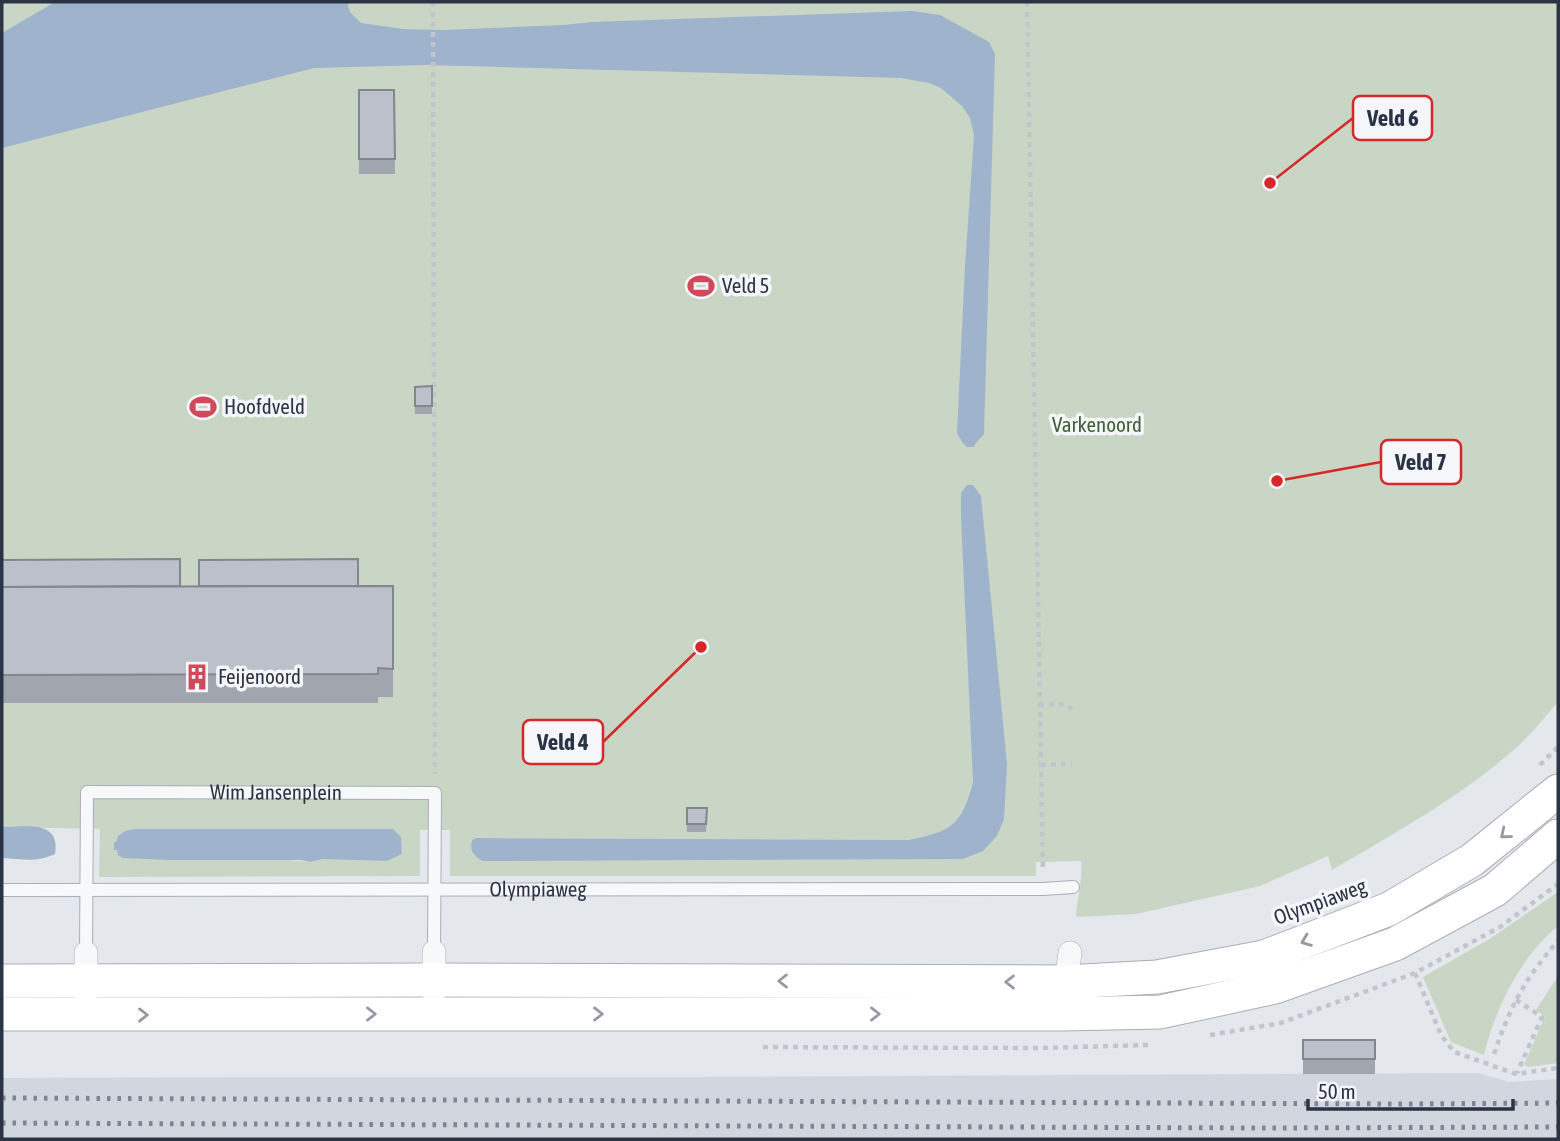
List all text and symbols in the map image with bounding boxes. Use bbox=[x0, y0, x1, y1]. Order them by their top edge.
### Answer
callout: Veld 6 bbox=[1353, 96, 1432, 140]
text: Veld 6 bbox=[1366, 105, 1419, 131]
sports icon: Veld 5 bbox=[686, 271, 716, 301]
place label: Veld 5 bbox=[722, 273, 769, 297]
sports icon: Hoofdveld bbox=[188, 392, 218, 422]
place label: Hoofdveld bbox=[224, 394, 305, 418]
park label: Varkenoord bbox=[1052, 412, 1142, 436]
callout: Veld 7 bbox=[1381, 440, 1461, 484]
text: Veld 7 bbox=[1394, 449, 1447, 475]
building icon: Feijenoord bbox=[182, 662, 212, 692]
place label: Feijenoord bbox=[218, 664, 301, 688]
callout: Veld 4 bbox=[523, 720, 603, 764]
text: Veld 4 bbox=[536, 729, 589, 755]
street label: Wim Jansenplein bbox=[210, 779, 342, 804]
one-way arrow bbox=[1501, 825, 1513, 838]
street label: Olympiaweg bbox=[1270, 873, 1369, 929]
street label: Olympiaweg bbox=[490, 876, 586, 901]
one-way arrow bbox=[1301, 932, 1313, 946]
one-way arrow bbox=[777, 973, 788, 989]
one-way arrow bbox=[1005, 974, 1015, 990]
one-way arrow bbox=[366, 1006, 377, 1022]
one-way arrow bbox=[594, 1006, 604, 1022]
one-way arrow bbox=[870, 1006, 881, 1022]
one-way arrow bbox=[139, 1007, 149, 1023]
scale bar bbox=[1308, 1068, 1513, 1112]
text: 50 m bbox=[1318, 1079, 1356, 1103]

